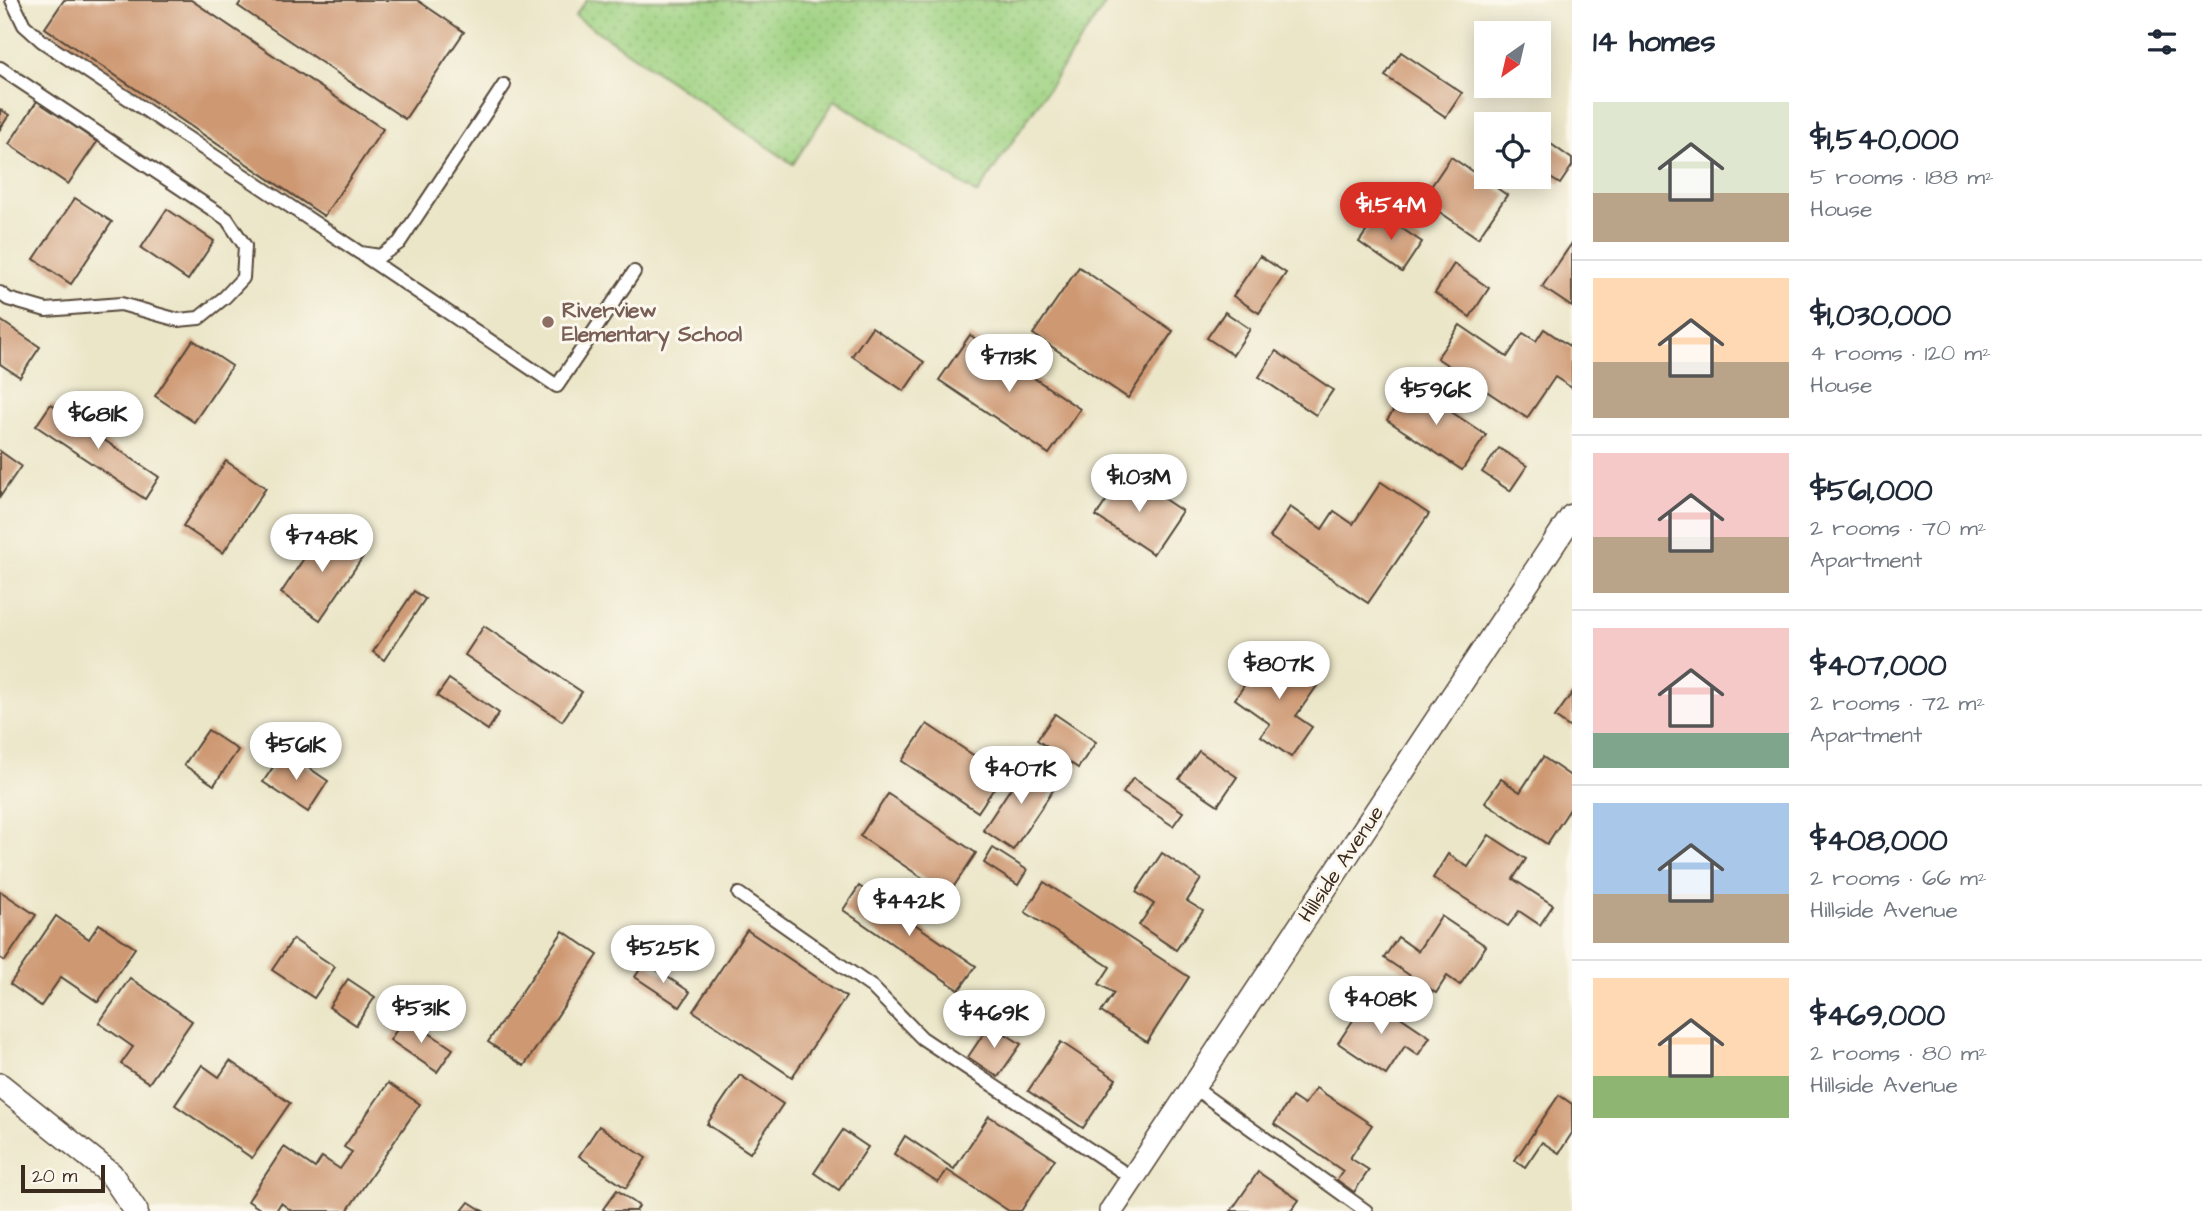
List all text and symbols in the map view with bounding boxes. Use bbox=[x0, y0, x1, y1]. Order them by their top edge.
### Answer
north arrow bbox=[1474, 21, 1550, 98]
map controls bbox=[1474, 21, 1551, 189]
text: 14 homes bbox=[1593, 21, 1716, 63]
icon: filters bbox=[2143, 23, 2181, 61]
button: locate bbox=[1474, 112, 1551, 189]
text: $1,540,000 bbox=[1810, 119, 1959, 161]
icon: home bbox=[1649, 130, 1733, 214]
text: 5 rooms · 188 m² bbox=[1810, 161, 1994, 193]
pin: $1.54M bbox=[1334, 182, 1448, 242]
text: $1.54M bbox=[1356, 189, 1426, 221]
text: House bbox=[1810, 193, 1873, 225]
text: $1,030,000 bbox=[1810, 295, 1951, 337]
place label: Riverview Elementary School bbox=[562, 296, 743, 352]
icon: home bbox=[1649, 306, 1733, 390]
marker: Riverview Elementary School bbox=[540, 314, 556, 330]
pin: $713K bbox=[960, 334, 1058, 394]
text: 4 rooms · 120 m² bbox=[1810, 337, 1991, 369]
text: $713K bbox=[981, 341, 1037, 373]
pin: $596K bbox=[1387, 368, 1485, 427]
text: House bbox=[1810, 369, 1873, 401]
text: $596K bbox=[1401, 374, 1471, 406]
pin: $681K bbox=[49, 392, 147, 451]
text: $681K bbox=[68, 398, 128, 430]
pin: $1.03M bbox=[1082, 454, 1196, 514]
text: $1.03M bbox=[1107, 461, 1171, 493]
text: $561,000 bbox=[1810, 470, 1933, 512]
icon: home bbox=[1649, 481, 1733, 565]
text: 2 rooms · 70 m² bbox=[1810, 512, 1986, 544]
pin: $748K bbox=[273, 514, 371, 574]
text: $748K bbox=[286, 521, 358, 553]
text: Apartment bbox=[1810, 544, 1922, 576]
pin: $807K bbox=[1230, 642, 1328, 701]
text: $407,000 bbox=[1810, 645, 1947, 687]
text: $807K bbox=[1244, 648, 1314, 680]
icon: home bbox=[1649, 656, 1733, 740]
text: 2 rooms · 72 m² bbox=[1810, 687, 1985, 719]
text: Apartment bbox=[1810, 719, 1922, 751]
pin: $561K bbox=[247, 722, 345, 782]
text: $561K bbox=[266, 729, 326, 761]
pin: $407K bbox=[972, 746, 1070, 806]
text: $407K bbox=[985, 753, 1057, 785]
street label: Hillside Avenue bbox=[1291, 800, 1391, 928]
text: $408,000 bbox=[1810, 820, 1948, 862]
icon: home bbox=[1649, 831, 1733, 915]
text: 2 rooms · 66 m² bbox=[1810, 862, 1987, 894]
pin: $442K bbox=[860, 878, 958, 938]
text: $442K bbox=[873, 885, 945, 917]
text: Hillside Avenue bbox=[1810, 894, 1958, 926]
pin: $525K bbox=[614, 926, 712, 985]
text: $525K bbox=[627, 932, 699, 964]
pin: $408K bbox=[1332, 976, 1430, 1036]
text: $408K bbox=[1345, 983, 1417, 1015]
pin: $531K bbox=[372, 986, 470, 1045]
pin: $469K bbox=[945, 990, 1043, 1050]
text: $531K bbox=[392, 992, 450, 1024]
text: $469,000 bbox=[1810, 995, 1945, 1037]
text: $469K bbox=[959, 997, 1029, 1029]
icon: home bbox=[1649, 1006, 1733, 1090]
text: 2 rooms · 80 m² bbox=[1810, 1037, 1987, 1069]
text: Hillside Avenue bbox=[1810, 1069, 1958, 1101]
scale bar bbox=[21, 1162, 105, 1194]
text: 20 m bbox=[32, 1163, 77, 1190]

